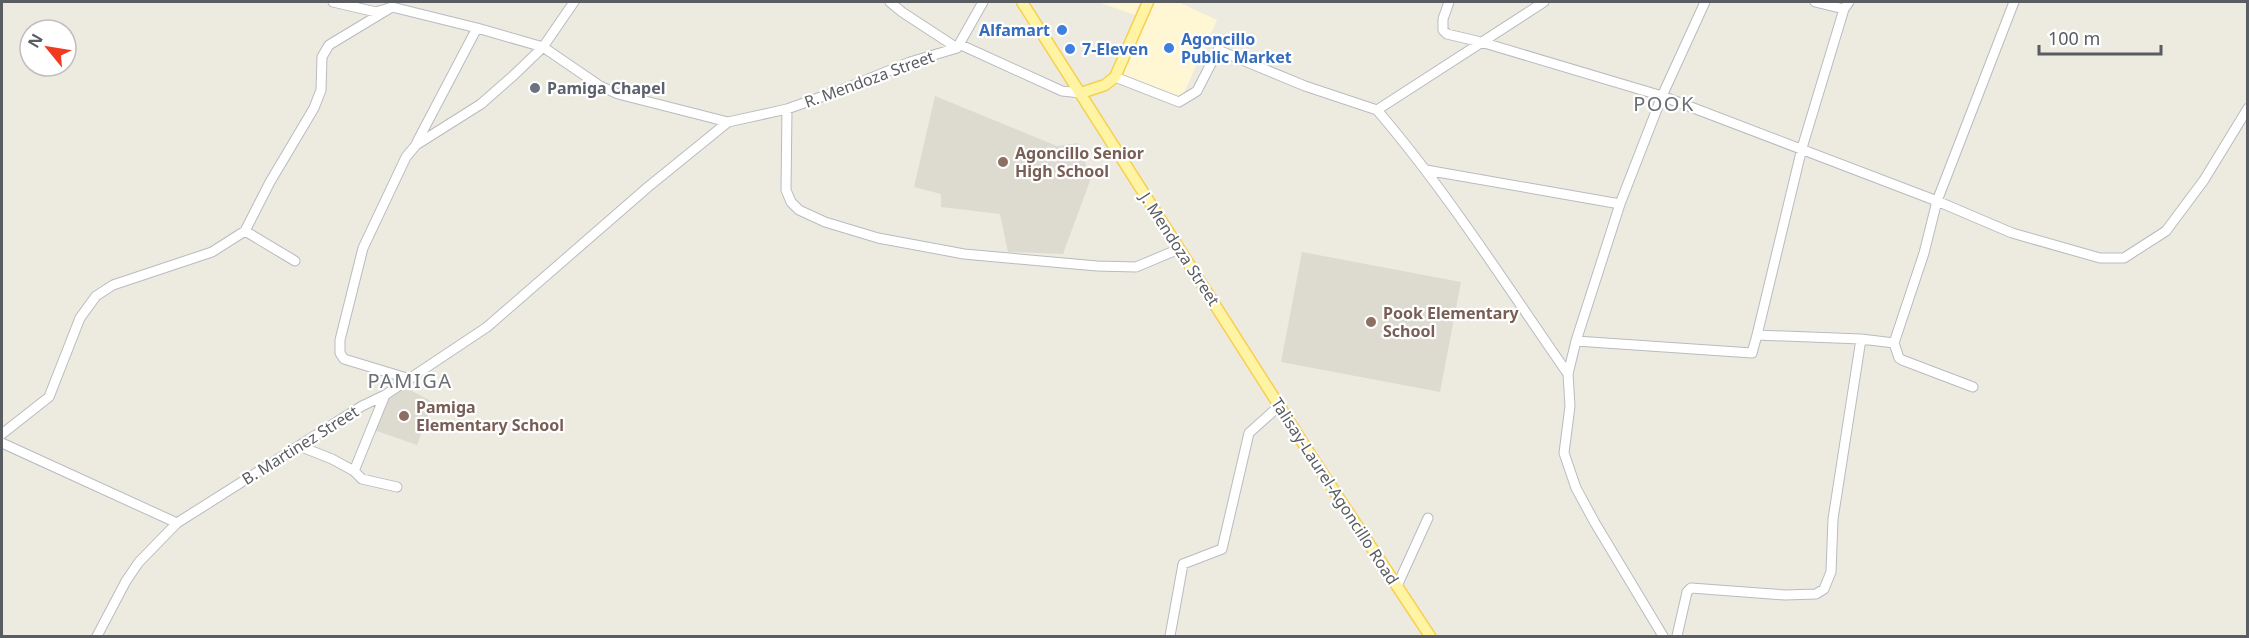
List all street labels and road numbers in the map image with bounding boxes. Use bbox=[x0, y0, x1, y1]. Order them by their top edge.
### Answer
street label: R. Mendoza Street bbox=[801, 45, 937, 113]
street label: J. Mendoza Street bbox=[1134, 186, 1225, 310]
street label: Talisay-Laurel-Agoncillo Road bbox=[1266, 393, 1404, 589]
street label: B. Martinez Street bbox=[237, 400, 363, 490]

